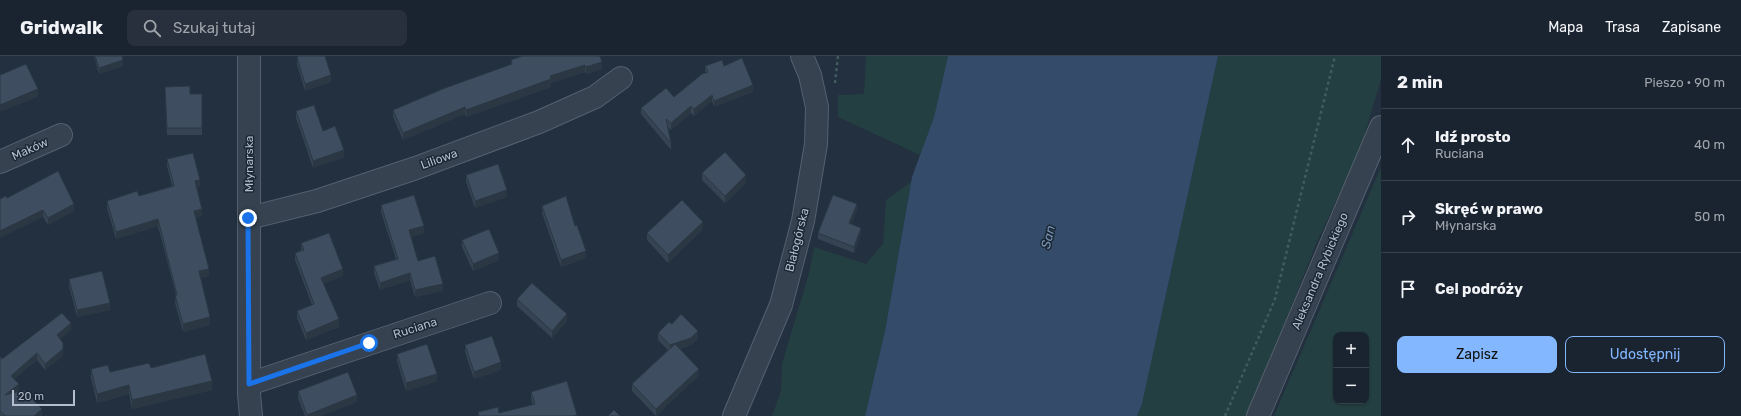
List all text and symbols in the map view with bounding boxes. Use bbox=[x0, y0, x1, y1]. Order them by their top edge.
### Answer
search box bbox=[127, 10, 407, 46]
text: Gridwalk bbox=[20, 16, 103, 39]
icon: search bbox=[141, 17, 163, 39]
text: Szukaj tutaj bbox=[173, 19, 255, 37]
text: Mapa bbox=[1548, 19, 1583, 36]
text: Trasa bbox=[1605, 19, 1640, 36]
text: Zapisane bbox=[1662, 19, 1721, 36]
text: 2 min bbox=[1397, 72, 1443, 92]
text: Pieszo · 90 m bbox=[1644, 75, 1725, 90]
text: Idź prosto bbox=[1435, 128, 1511, 146]
icon: ahead bbox=[1397, 134, 1419, 156]
street label: Maków bbox=[10, 135, 51, 163]
street label: Młynarska bbox=[242, 136, 256, 192]
text: 40 m bbox=[1694, 137, 1725, 152]
street label: Liliowa bbox=[419, 146, 459, 172]
text: Ruciana bbox=[1435, 146, 1484, 161]
text: Skręć w prawo bbox=[1435, 200, 1543, 218]
icon: right bbox=[1397, 206, 1419, 228]
street label: Białogórska bbox=[782, 207, 812, 273]
route end bbox=[239, 209, 257, 227]
text: 50 m bbox=[1694, 209, 1725, 224]
street label: Aleksandra Rybickiego bbox=[1289, 210, 1351, 332]
text: Młynarska bbox=[1435, 218, 1496, 233]
water label: San bbox=[1038, 224, 1058, 250]
icon: arrive bbox=[1397, 278, 1419, 300]
text: Cel podróży bbox=[1435, 280, 1523, 298]
street label: Ruciana bbox=[391, 314, 439, 342]
map controls bbox=[1333, 332, 1369, 404]
button: + bbox=[1333, 332, 1369, 368]
route start bbox=[360, 334, 378, 352]
button: Zapisz bbox=[1397, 336, 1557, 373]
button: Udostępnij bbox=[1565, 336, 1725, 373]
button: − bbox=[1333, 368, 1369, 404]
scale bar bbox=[12, 388, 75, 407]
text: 20 m bbox=[18, 390, 44, 403]

